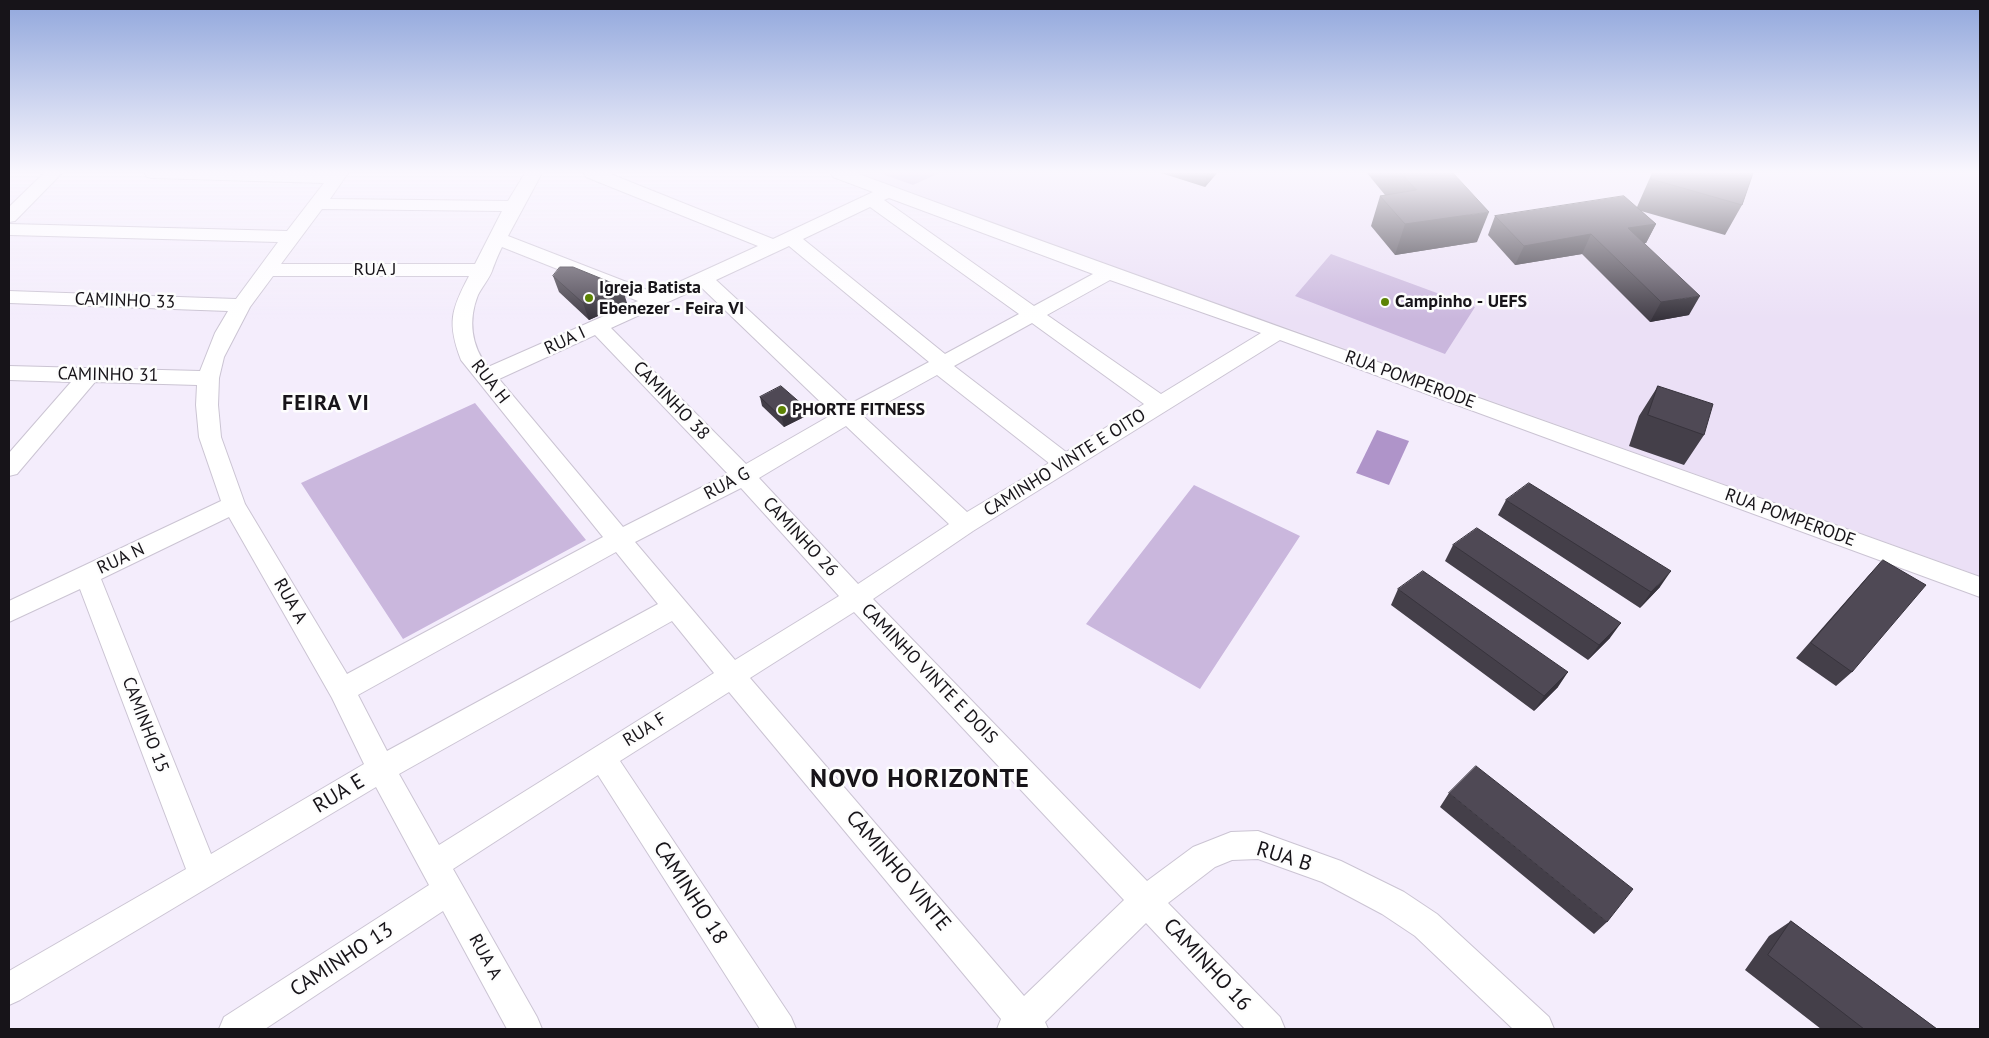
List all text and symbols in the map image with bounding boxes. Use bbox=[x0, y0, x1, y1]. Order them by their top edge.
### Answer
street label: RUA J bbox=[353, 259, 397, 281]
place label: Igreja Batista Ebenezer - Feira VI bbox=[599, 277, 744, 320]
street label: CAMINHO 33 bbox=[74, 288, 176, 314]
place label: Campinho - UEFS bbox=[1395, 291, 1527, 313]
marker: Igreja Batista Ebenezer - Feira VI bbox=[583, 292, 595, 304]
marker: Campinho - UEFS bbox=[1379, 296, 1391, 308]
street label: RUA I bbox=[541, 322, 589, 360]
street label: RUA POMPERODE bbox=[1342, 346, 1478, 414]
street label: RUA H bbox=[466, 356, 514, 408]
street label: CAMINHO 38 bbox=[628, 357, 714, 445]
street label: CAMINHO 31 bbox=[57, 363, 159, 387]
district label: FEIRA VI bbox=[281, 391, 371, 417]
place label: PHORTE FITNESS bbox=[792, 399, 925, 421]
marker: PHORTE FITNESS bbox=[776, 404, 788, 416]
street label: CAMINHO VINTE E OITO bbox=[980, 404, 1150, 522]
street label: RUA G bbox=[700, 463, 754, 505]
street label: RUA POMPERODE bbox=[1722, 484, 1858, 552]
street label: CAMINHO 26 bbox=[758, 493, 842, 581]
street label: RUA N bbox=[94, 539, 148, 579]
street label: RUA A bbox=[269, 575, 311, 627]
street label: CAMINHO VINTE E DOIS bbox=[856, 599, 1002, 749]
street label: CAMINHO 15 bbox=[117, 674, 173, 776]
street label: RUA F bbox=[619, 708, 671, 752]
district label: NOVO HORIZONTE bbox=[808, 764, 1032, 796]
street label: RUA E bbox=[309, 769, 369, 819]
street label: CAMINHO VINTE bbox=[840, 806, 956, 936]
street label: CAMINHO 18 bbox=[647, 837, 733, 949]
street label: RUA B bbox=[1253, 837, 1315, 877]
street label: CAMINHO 16 bbox=[1158, 913, 1256, 1017]
street label: CAMINHO 13 bbox=[286, 917, 398, 1003]
street label: RUA A bbox=[464, 931, 506, 983]

